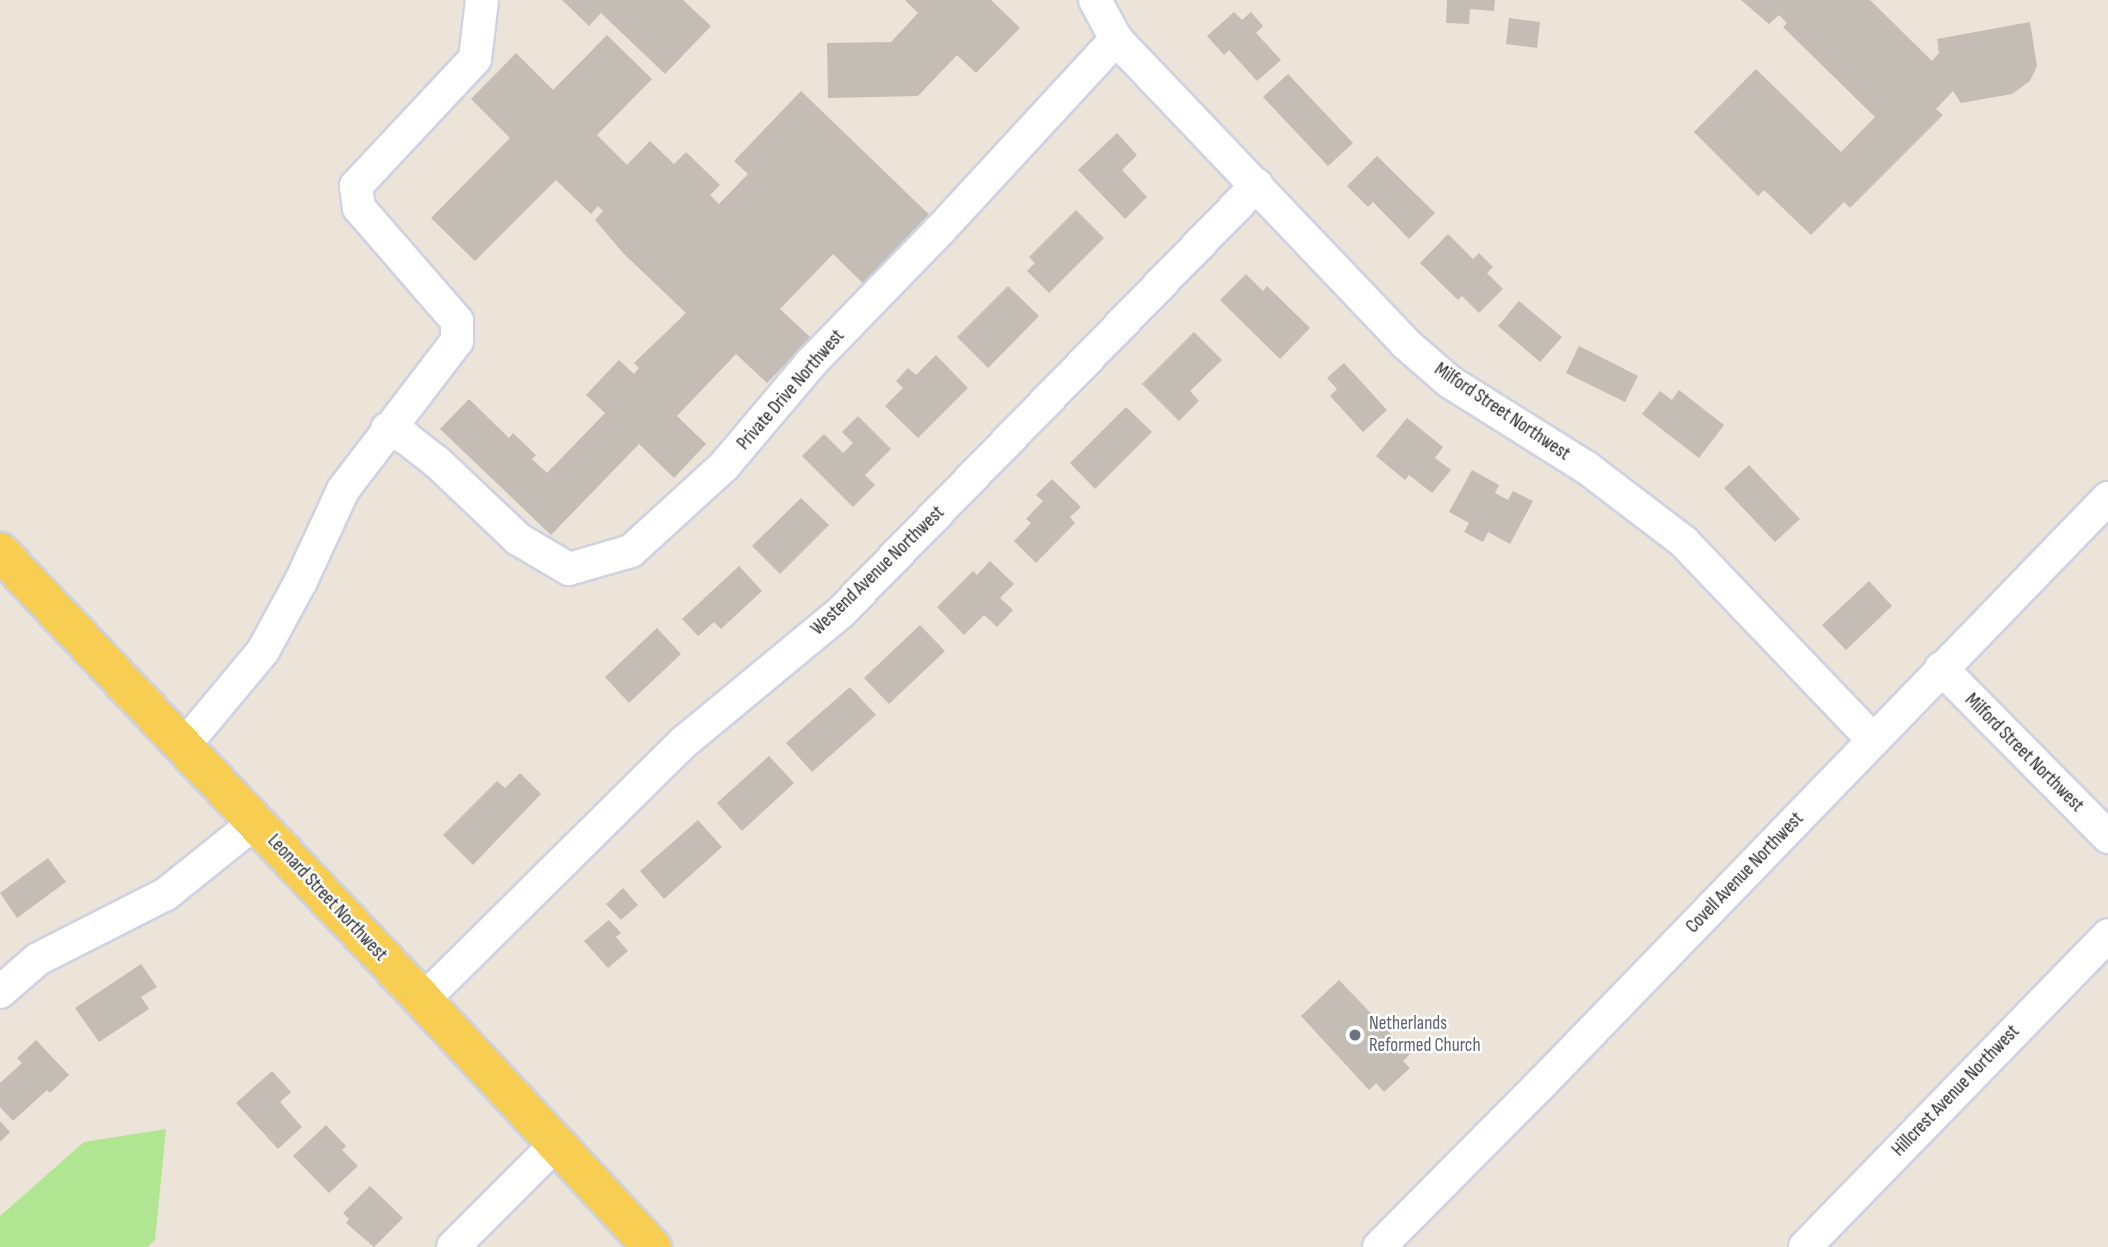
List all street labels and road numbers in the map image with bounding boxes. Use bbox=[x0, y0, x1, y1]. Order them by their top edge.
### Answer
street label: Private Drive Northwest bbox=[733, 325, 849, 455]
street label: Milford Street Northwest bbox=[1430, 358, 1574, 466]
street label: Westend Avenue Northwest bbox=[807, 502, 949, 640]
street label: Milford Street Northwest bbox=[1960, 689, 2088, 817]
street label: Covell Avenue Northwest bbox=[1682, 808, 1808, 938]
street label: Leonard Street Northwest bbox=[262, 830, 392, 966]
street label: Hillcrest Avenue Northwest bbox=[1887, 1021, 2025, 1161]

